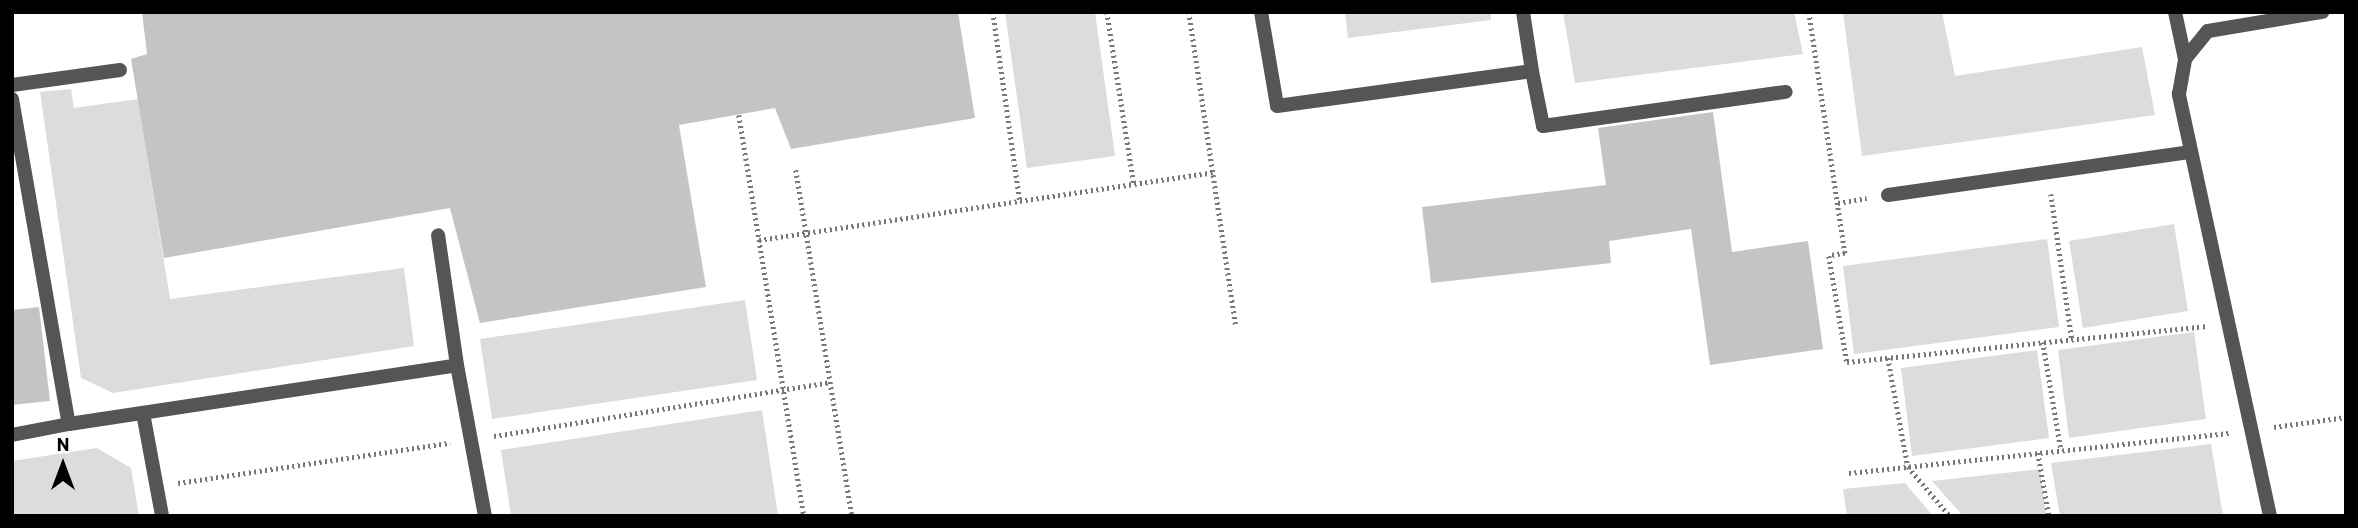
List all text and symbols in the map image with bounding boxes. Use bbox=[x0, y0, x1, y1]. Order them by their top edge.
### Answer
north arrow bbox=[28, 430, 98, 500]
text: N bbox=[57, 432, 69, 455]

